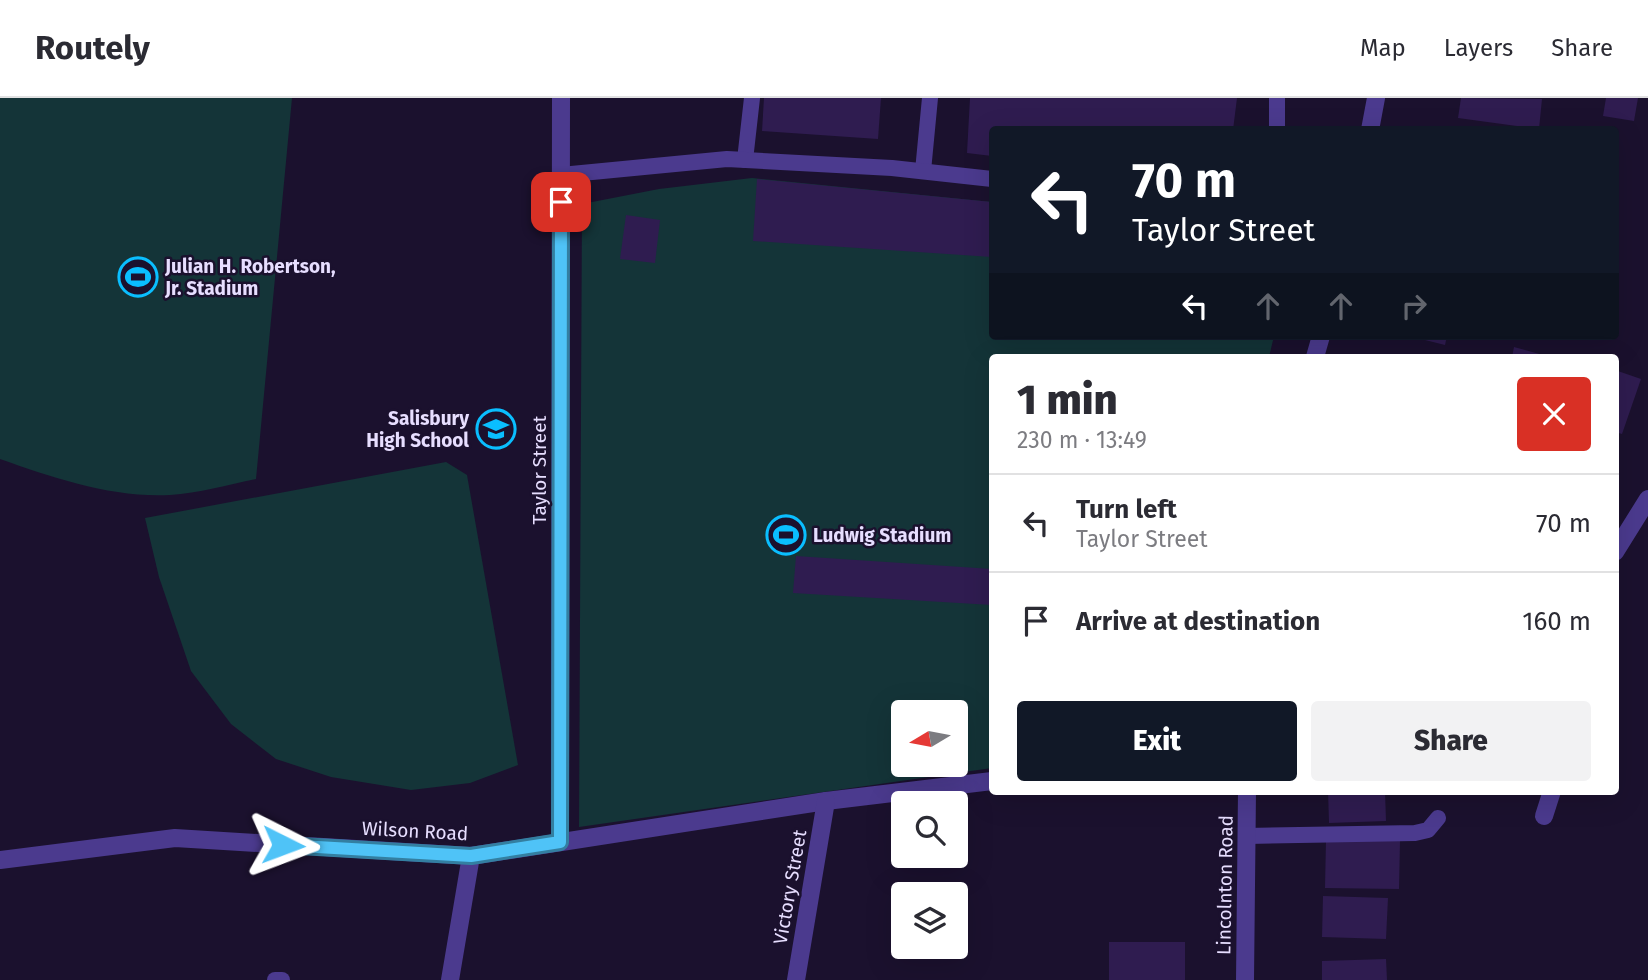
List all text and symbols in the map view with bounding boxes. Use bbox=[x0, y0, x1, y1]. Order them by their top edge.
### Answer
text: Routely bbox=[35, 28, 150, 68]
text: Map bbox=[1360, 34, 1406, 62]
text: Layers bbox=[1444, 34, 1513, 62]
text: Share bbox=[1551, 34, 1613, 62]
text: 70 m bbox=[1132, 151, 1236, 210]
icon: left bbox=[1017, 154, 1108, 245]
pin bbox=[531, 172, 591, 232]
icon: arrive bbox=[542, 183, 580, 221]
text: Taylor Street bbox=[1132, 211, 1315, 249]
place label: Julian H. Robertson, Jr. Stadium bbox=[164, 255, 336, 300]
sports icon: Julian H. Robertson, Jr. Stadium bbox=[117, 256, 159, 298]
icon: left bbox=[1176, 287, 1214, 325]
icon: ahead bbox=[1249, 287, 1287, 325]
icon: ahead bbox=[1322, 287, 1360, 325]
icon: right bbox=[1395, 287, 1433, 325]
text: 1 min bbox=[1017, 375, 1118, 425]
button: close bbox=[1517, 377, 1591, 451]
place label: Salisbury High School bbox=[366, 407, 469, 452]
school or university icon: Salisbury High School bbox=[475, 408, 517, 450]
street label: Taylor Street bbox=[528, 415, 551, 524]
text: 230 m · 13:49 bbox=[1017, 426, 1147, 454]
text: Turn left bbox=[1076, 494, 1177, 525]
icon: left bbox=[1017, 504, 1055, 542]
text: 70 m bbox=[1536, 508, 1591, 539]
sports icon: Ludwig Stadium bbox=[765, 514, 807, 556]
place label: Ludwig Stadium bbox=[813, 524, 951, 547]
text: Taylor Street bbox=[1076, 525, 1208, 553]
icon: arrive bbox=[1017, 602, 1055, 640]
text: Arrive at destination bbox=[1076, 606, 1320, 637]
text: 160 m bbox=[1522, 606, 1591, 637]
north arrow bbox=[891, 700, 968, 777]
map controls bbox=[891, 700, 968, 959]
button: Exit bbox=[1017, 701, 1297, 781]
button: Share bbox=[1311, 701, 1591, 781]
button: search bbox=[891, 791, 968, 868]
position arrow bbox=[246, 808, 320, 882]
street label: Lincolnton Road bbox=[1212, 815, 1238, 955]
street label: Wilson Road bbox=[361, 817, 469, 845]
street label: Victory Street bbox=[769, 828, 811, 946]
button: layers bbox=[891, 882, 968, 959]

